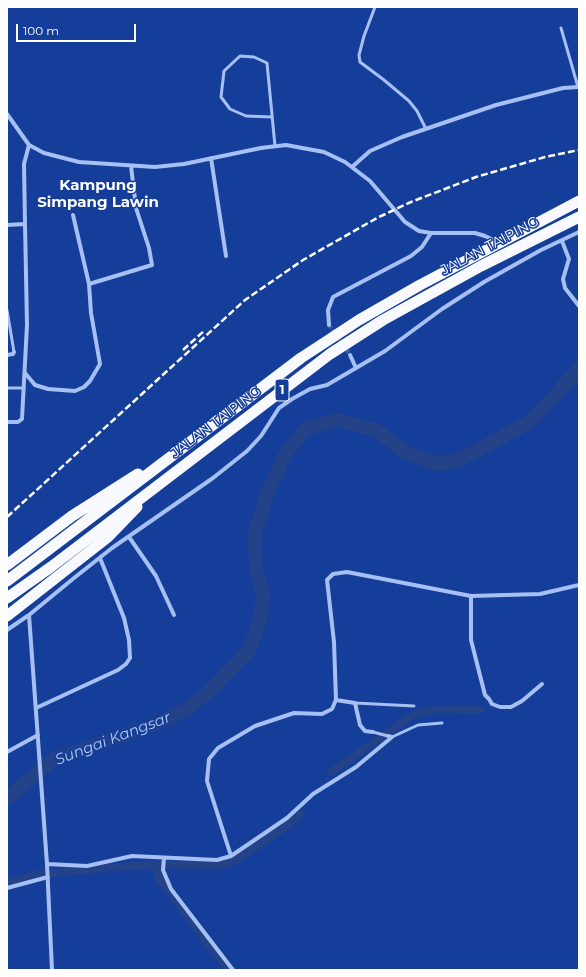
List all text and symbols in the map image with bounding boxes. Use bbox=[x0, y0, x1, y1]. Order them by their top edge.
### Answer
scale bar bbox=[18, 16, 138, 42]
text: 100 m bbox=[23, 23, 59, 38]
district label: Kampung Simpang Lawin bbox=[37, 177, 159, 212]
street label: JALAN TAIPING bbox=[438, 213, 542, 279]
road number: 1 bbox=[275, 379, 289, 401]
street label: JALAN TAIPING bbox=[168, 383, 264, 461]
water label: Sungai Kangsar bbox=[53, 709, 173, 769]

